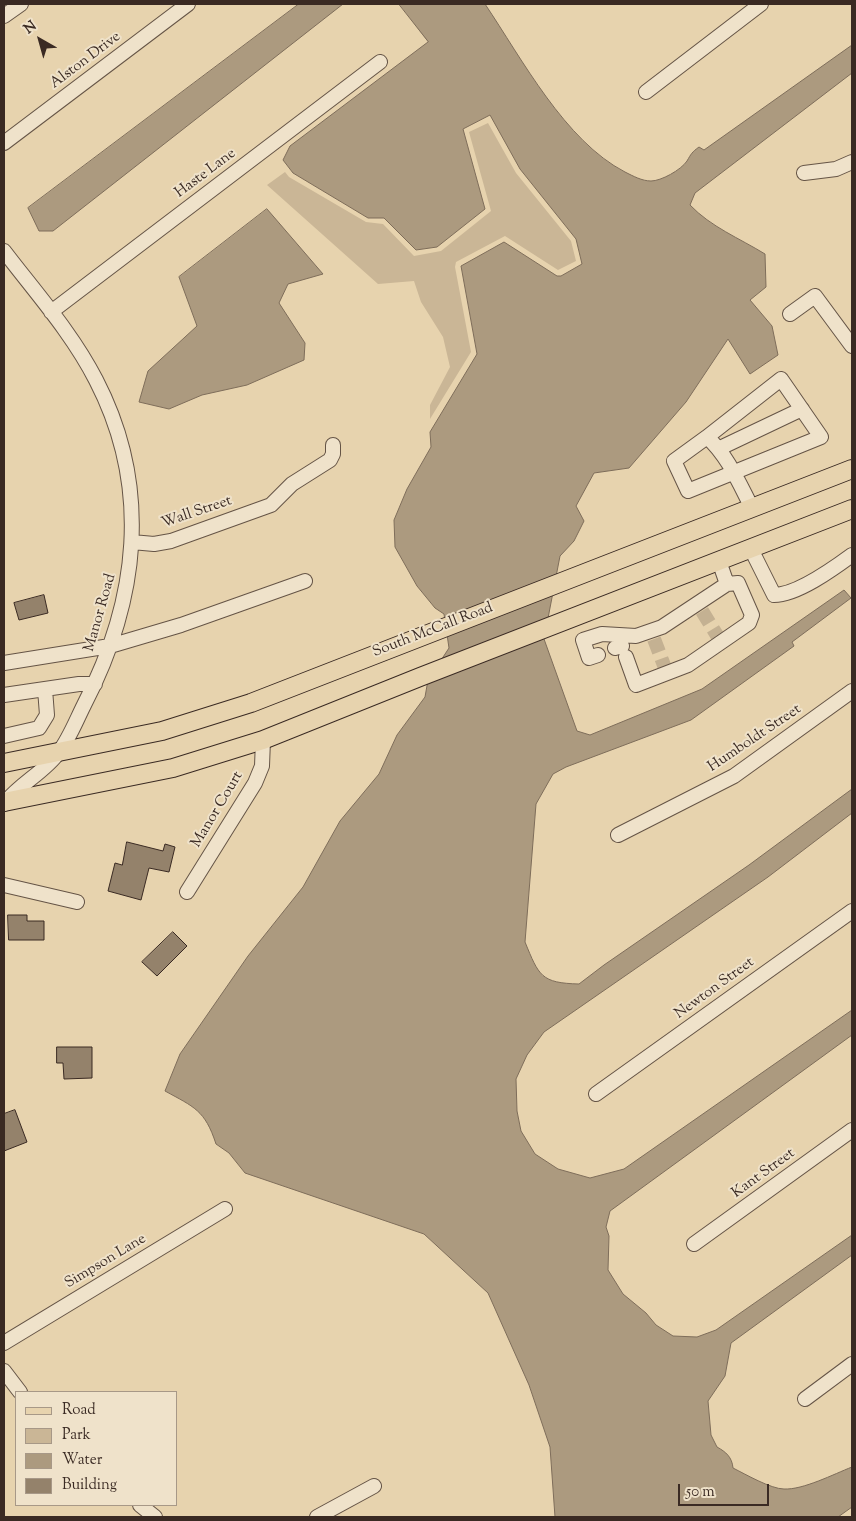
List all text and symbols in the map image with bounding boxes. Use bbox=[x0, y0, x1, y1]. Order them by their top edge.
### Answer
north arrow bbox=[15, 15, 65, 65]
text: N bbox=[20, 17, 41, 40]
street label: Alston Drive bbox=[47, 29, 125, 93]
street label: Haste Lane bbox=[172, 145, 240, 203]
street label: Wall Street bbox=[160, 493, 234, 533]
street label: Manor Road bbox=[81, 572, 121, 654]
street label: South McCall Road bbox=[370, 600, 496, 662]
street label: Humboldt Street bbox=[705, 701, 805, 777]
street label: Manor Court bbox=[188, 769, 248, 851]
street label: Newton Street bbox=[672, 954, 758, 1024]
street label: Kant Street bbox=[729, 1145, 799, 1203]
street label: Simpson Lane bbox=[62, 1231, 150, 1293]
legend bbox=[15, 1391, 178, 1506]
text: Road bbox=[62, 1400, 96, 1421]
text: Park bbox=[62, 1425, 91, 1446]
text: Water bbox=[62, 1450, 102, 1471]
scale bar bbox=[681, 1474, 772, 1506]
text: Building bbox=[62, 1475, 117, 1496]
text: 50 m bbox=[686, 1482, 715, 1503]

